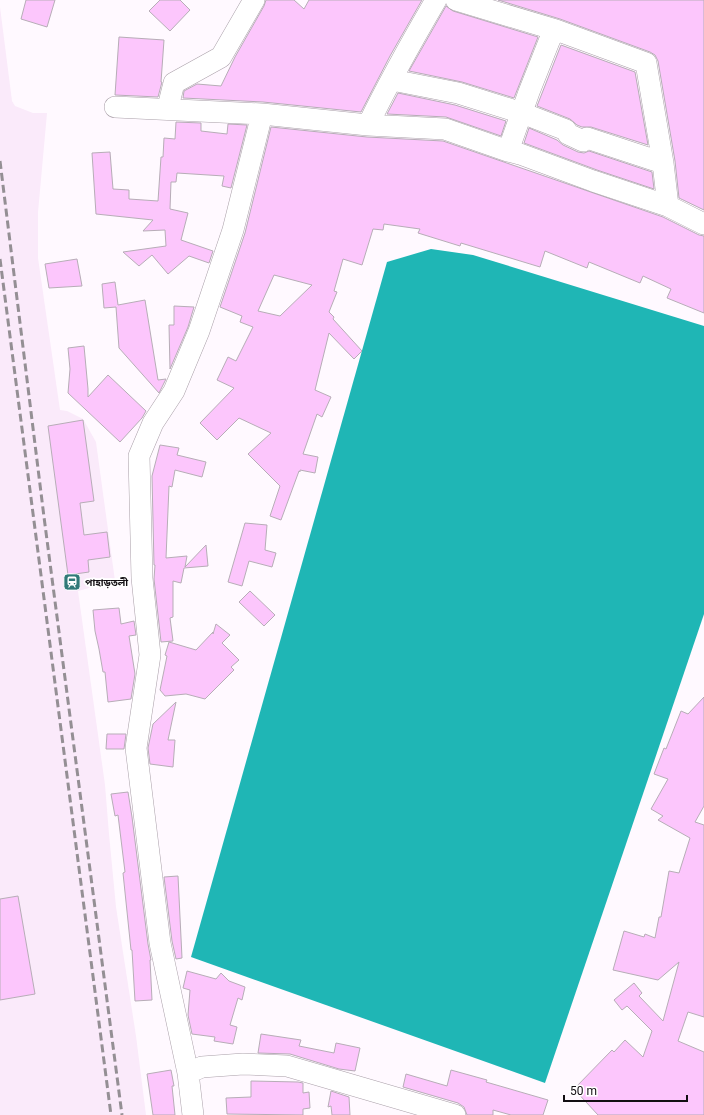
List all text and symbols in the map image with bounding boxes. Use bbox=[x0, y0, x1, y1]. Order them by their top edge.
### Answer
station icon: পাহাড়তলী bbox=[62, 572, 82, 592]
place label: পাহাড়তলী bbox=[85, 577, 128, 589]
scale bar bbox=[564, 1077, 687, 1103]
text: 50 m bbox=[570, 1084, 597, 1098]

